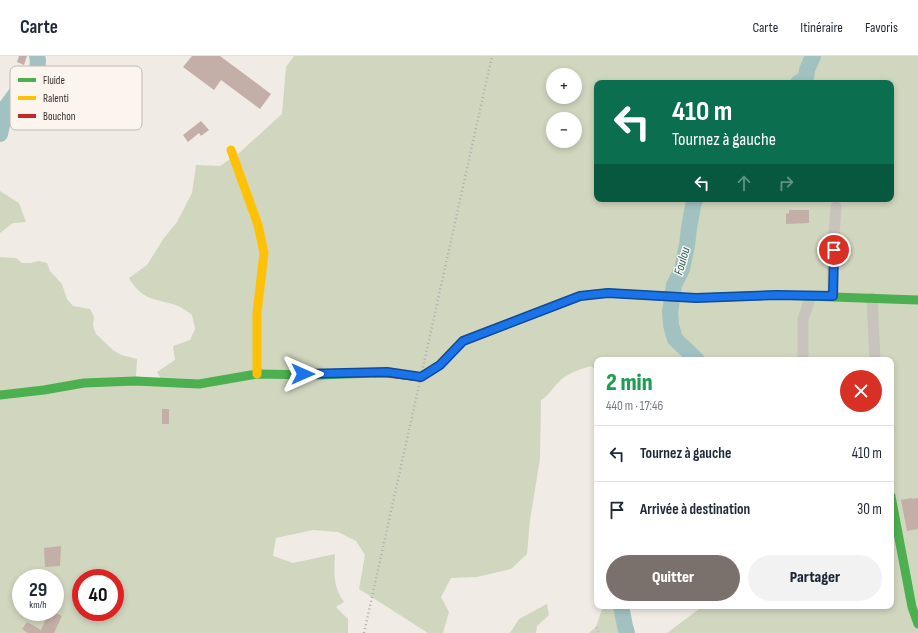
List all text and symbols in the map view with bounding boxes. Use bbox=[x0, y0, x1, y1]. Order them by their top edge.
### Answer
text: Carte bbox=[20, 16, 58, 39]
text: Carte bbox=[752, 19, 778, 36]
text: Itinéraire bbox=[800, 19, 843, 36]
text: Favoris bbox=[865, 19, 898, 36]
legend bbox=[10, 66, 142, 130]
map controls bbox=[546, 68, 582, 148]
button: + bbox=[546, 68, 582, 104]
text: Fluide bbox=[43, 74, 65, 87]
text: Ralenti bbox=[43, 92, 69, 105]
text: 410 m bbox=[672, 95, 732, 128]
icon: left bbox=[606, 96, 658, 148]
text: Bouchon bbox=[43, 110, 76, 123]
button: − bbox=[546, 112, 582, 148]
text: Tournez à gauche bbox=[672, 129, 776, 150]
icon: left bbox=[691, 172, 713, 194]
icon: ahead bbox=[733, 172, 755, 194]
icon: right bbox=[775, 172, 797, 194]
pin bbox=[817, 233, 851, 267]
icon: arrive bbox=[823, 239, 845, 261]
water label: Foulou bbox=[670, 245, 694, 277]
position arrow bbox=[282, 353, 324, 395]
text: 2 min bbox=[606, 368, 653, 397]
button: close bbox=[840, 370, 882, 412]
text: 440 m · 17:46 bbox=[606, 398, 663, 414]
icon: left bbox=[606, 443, 628, 465]
text: Tournez à gauche bbox=[640, 444, 731, 463]
text: 410 m bbox=[852, 444, 882, 463]
icon: arrive bbox=[606, 499, 628, 521]
text: Arrivée à destination bbox=[640, 500, 750, 519]
text: 30 m bbox=[857, 500, 882, 519]
button: Quitter bbox=[606, 555, 740, 601]
button: Partager bbox=[748, 555, 882, 601]
speed limit sign: 40 bbox=[72, 569, 124, 621]
text: 29 bbox=[29, 578, 47, 602]
text: km/h bbox=[29, 599, 47, 611]

